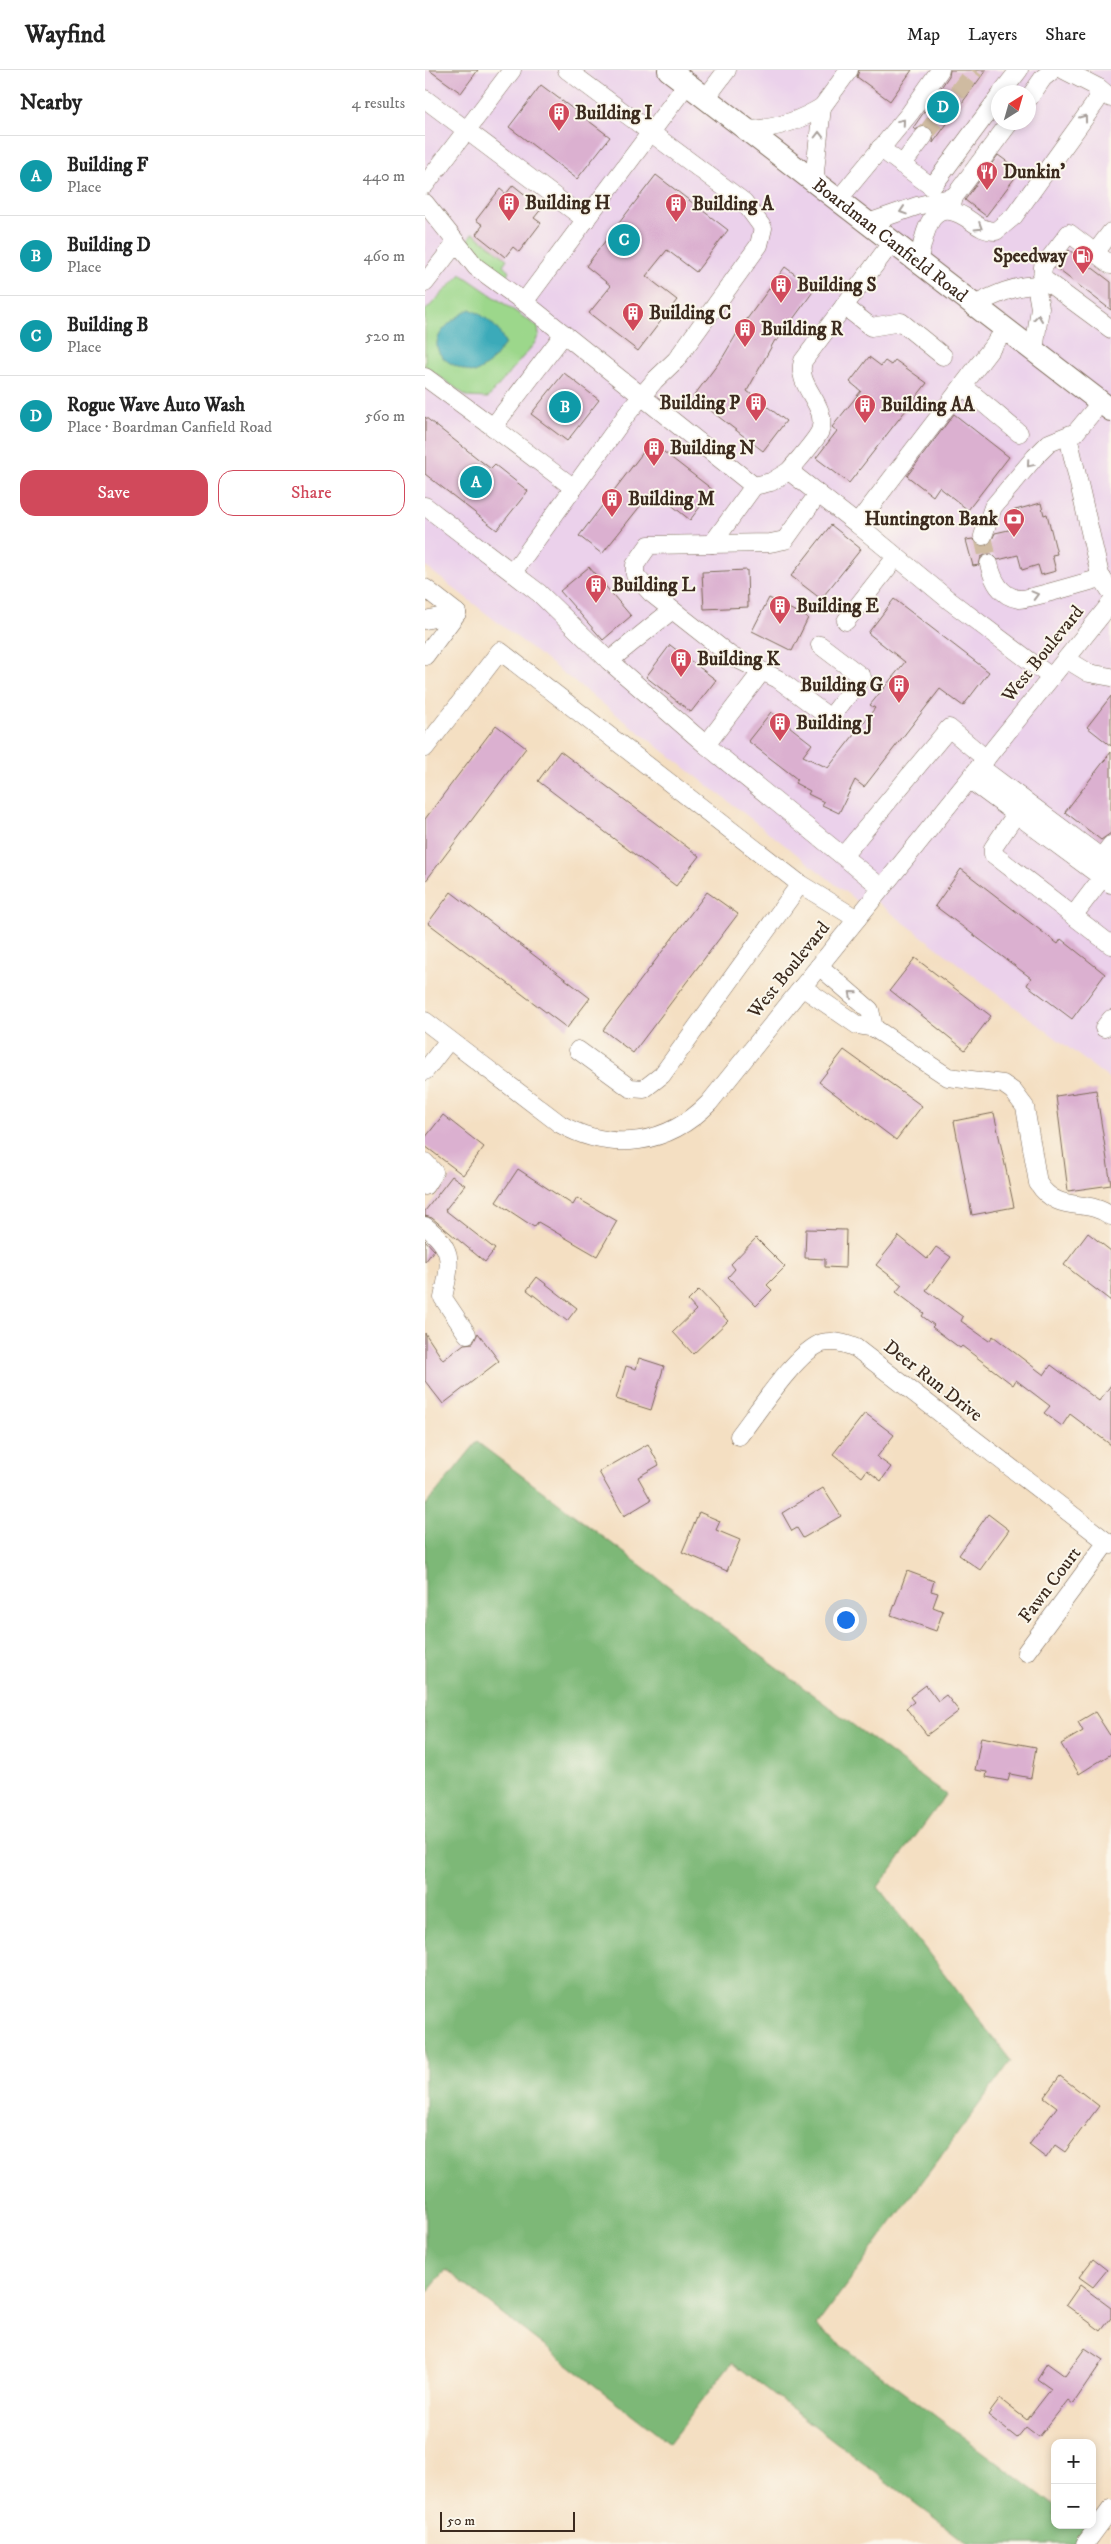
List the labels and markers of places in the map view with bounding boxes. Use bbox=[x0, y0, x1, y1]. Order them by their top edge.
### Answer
pin: D bbox=[927, 88, 959, 126]
building icon: Building I bbox=[547, 101, 571, 132]
place label: Building I bbox=[575, 102, 652, 125]
restaurant icon: Dunkin' bbox=[975, 160, 999, 191]
place label: Dunkin' bbox=[1003, 161, 1065, 184]
building icon: Building H bbox=[497, 191, 521, 222]
place label: Building H bbox=[525, 192, 610, 215]
building icon: Building A bbox=[664, 192, 688, 223]
place label: Building A bbox=[692, 193, 774, 216]
pin: C bbox=[608, 221, 640, 259]
fuel station icon: Speedway bbox=[1071, 244, 1095, 275]
place label: Speedway bbox=[993, 245, 1068, 268]
building icon: Building S bbox=[769, 273, 793, 304]
place label: Building S bbox=[797, 274, 876, 297]
building icon: Building C bbox=[621, 301, 645, 332]
place label: Building C bbox=[649, 302, 731, 325]
building icon: Building R bbox=[733, 317, 757, 348]
place label: Building R bbox=[761, 318, 843, 341]
pin: B bbox=[549, 388, 581, 426]
building icon: Building P bbox=[744, 391, 768, 422]
place label: Building P bbox=[660, 392, 740, 415]
building icon: Building AA bbox=[853, 393, 877, 424]
place label: Building AA bbox=[881, 394, 976, 417]
building icon: Building N bbox=[642, 436, 666, 467]
place label: Building N bbox=[670, 437, 755, 460]
pin: A bbox=[460, 463, 492, 501]
building icon: Building M bbox=[600, 487, 624, 518]
place label: Building M bbox=[628, 488, 715, 511]
bank icon: Huntington Bank bbox=[1002, 507, 1026, 538]
place label: Huntington Bank bbox=[864, 508, 999, 531]
building icon: Building L bbox=[584, 573, 608, 604]
place label: Building L bbox=[612, 574, 695, 597]
building icon: Building E bbox=[768, 594, 792, 625]
place label: Building E bbox=[796, 595, 879, 618]
building icon: Building K bbox=[669, 647, 693, 678]
place label: Building K bbox=[697, 648, 780, 671]
building icon: Building G bbox=[887, 673, 911, 704]
place label: Building G bbox=[800, 674, 884, 697]
building icon: Building J bbox=[768, 711, 792, 742]
place label: Building J bbox=[796, 712, 873, 735]

